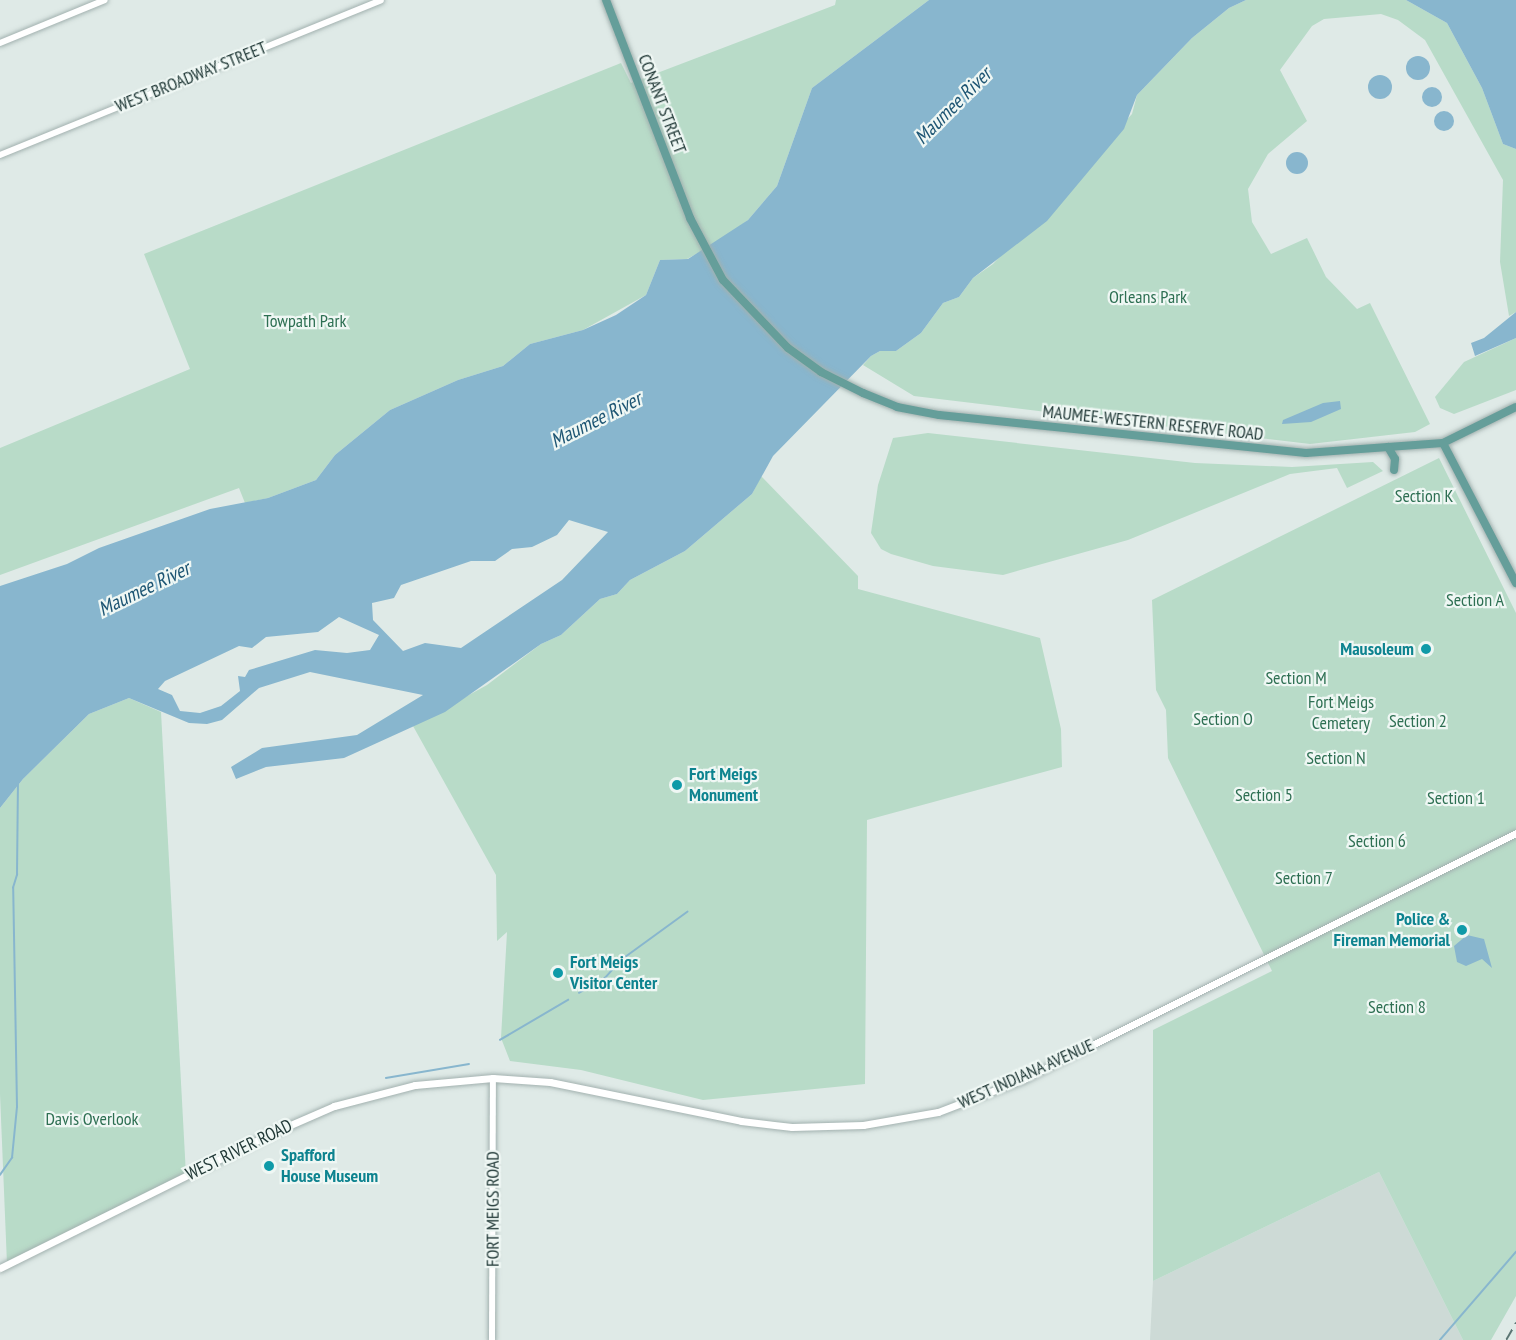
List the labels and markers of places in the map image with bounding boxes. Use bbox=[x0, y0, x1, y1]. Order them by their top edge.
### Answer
place label: Mausoleum bbox=[1340, 638, 1414, 660]
marker: Mausoleum bbox=[1419, 642, 1433, 656]
place label: Fort Meigs Monument bbox=[689, 764, 758, 806]
marker: Fort Meigs Monument bbox=[670, 778, 684, 792]
place label: Police & Fireman Memorial bbox=[1334, 909, 1450, 952]
marker: Police & Fireman Memorial bbox=[1455, 923, 1469, 937]
place label: Fort Meigs Visitor Center bbox=[570, 952, 657, 994]
marker: Fort Meigs Visitor Center bbox=[551, 966, 565, 980]
place label: Spafford House Museum bbox=[281, 1145, 378, 1188]
marker: Spafford House Museum bbox=[262, 1159, 276, 1173]

